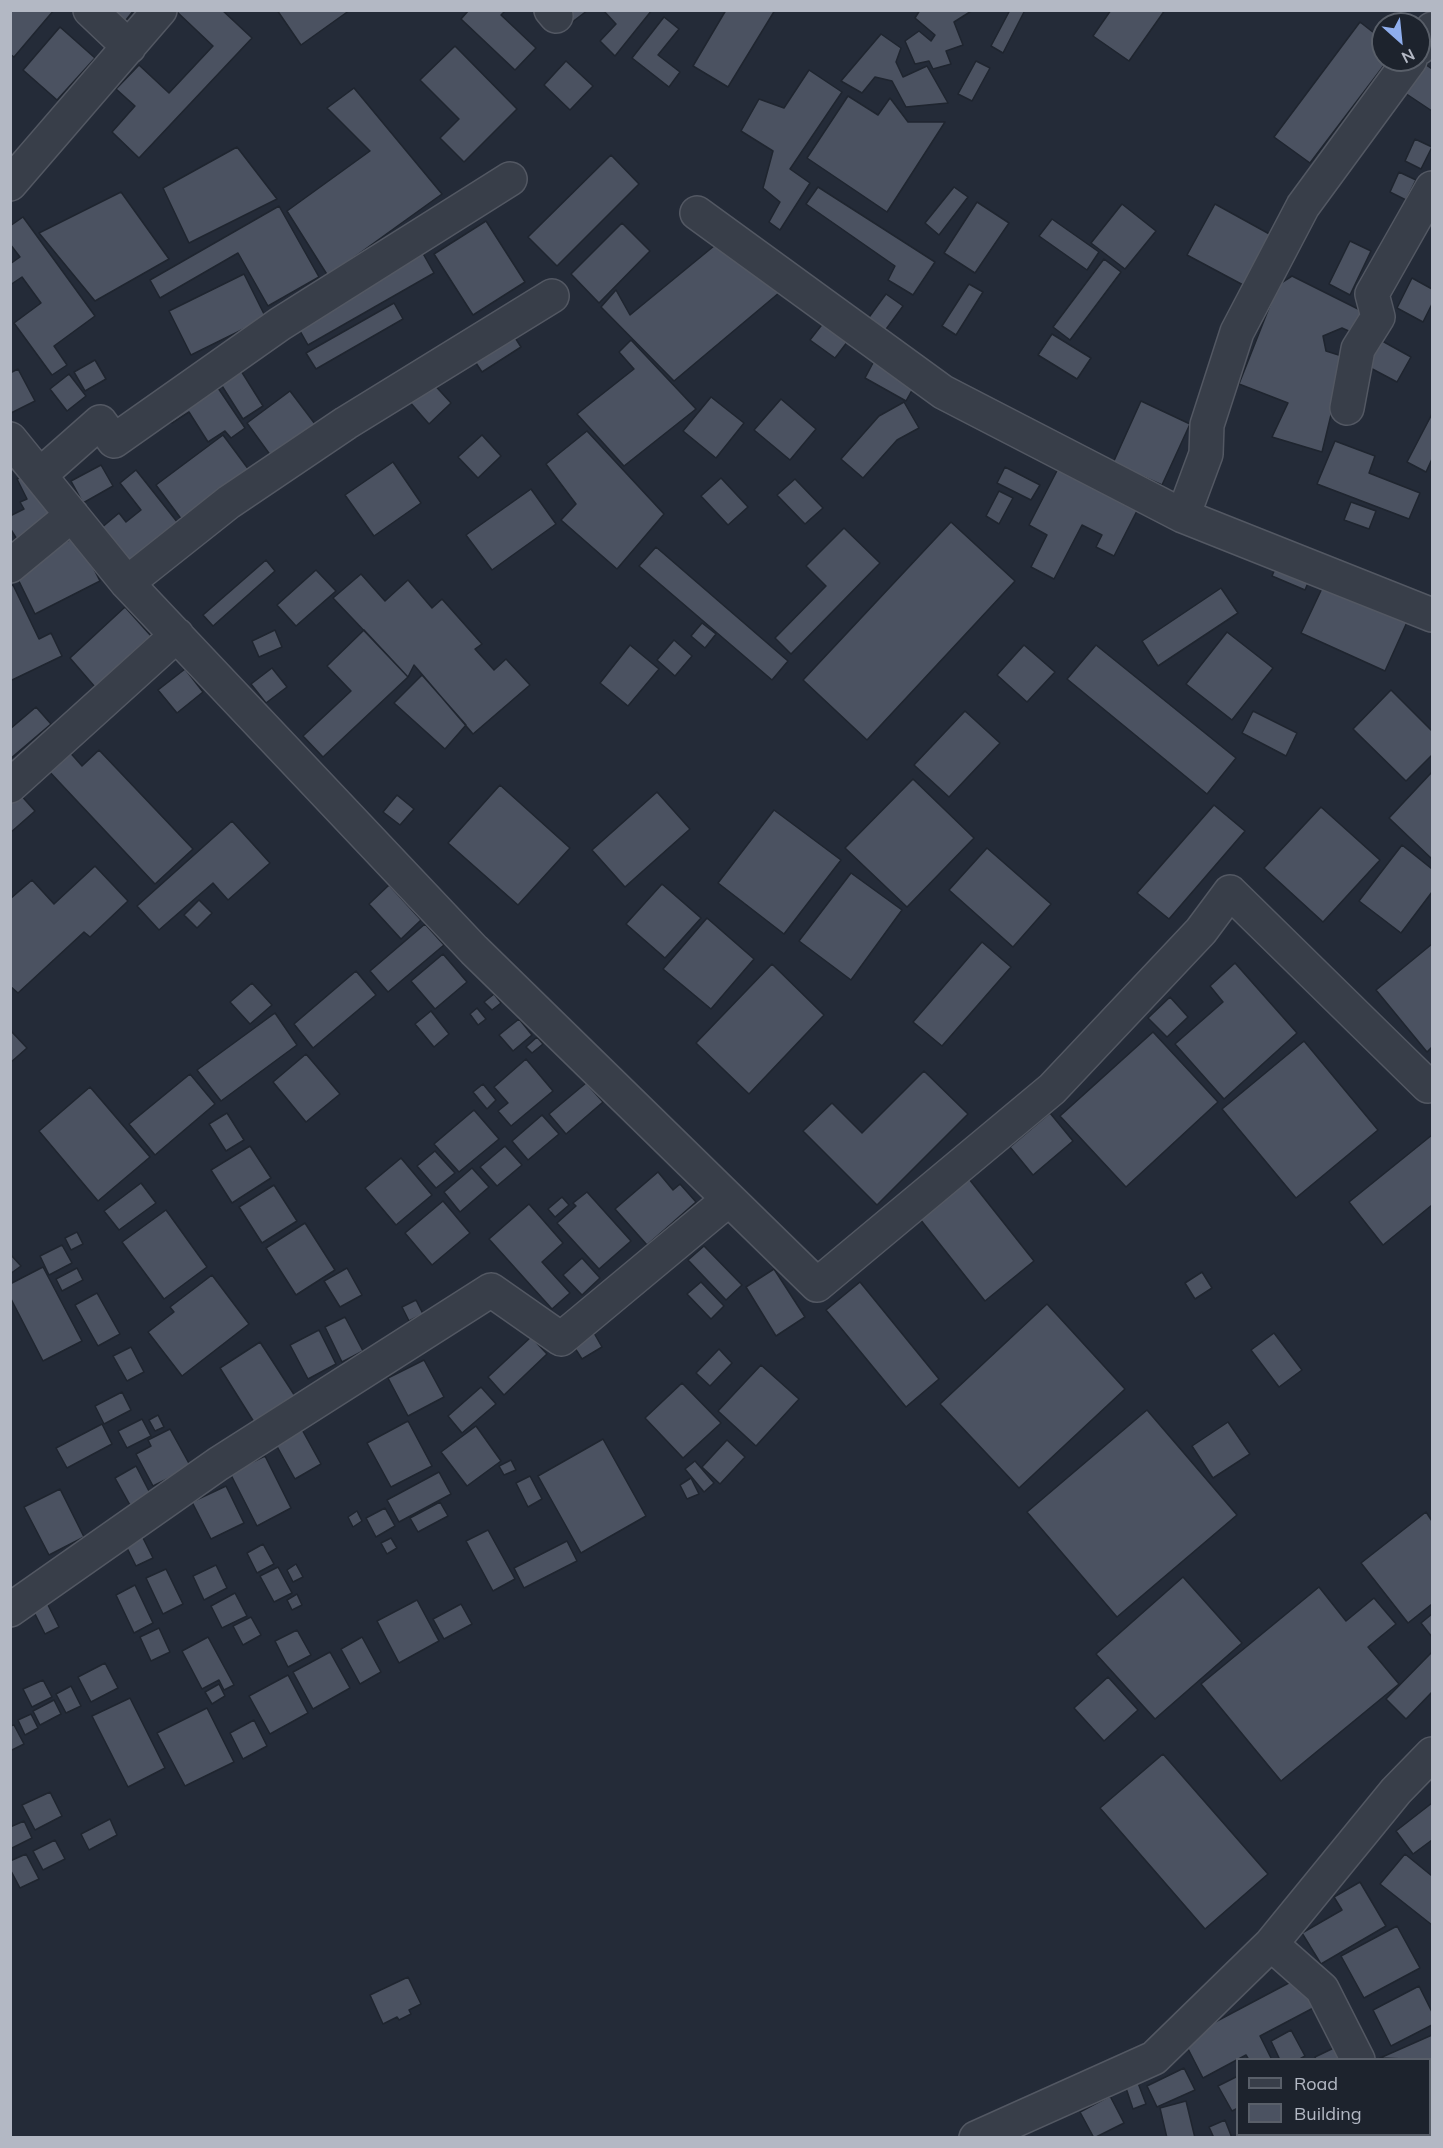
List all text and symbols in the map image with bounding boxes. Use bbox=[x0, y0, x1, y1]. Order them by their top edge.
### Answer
north arrow bbox=[1371, 12, 1431, 72]
text: N bbox=[1398, 45, 1418, 68]
legend bbox=[1236, 2058, 1431, 2136]
text: Road bbox=[1294, 2072, 1338, 2095]
text: Building bbox=[1294, 2102, 1362, 2125]

